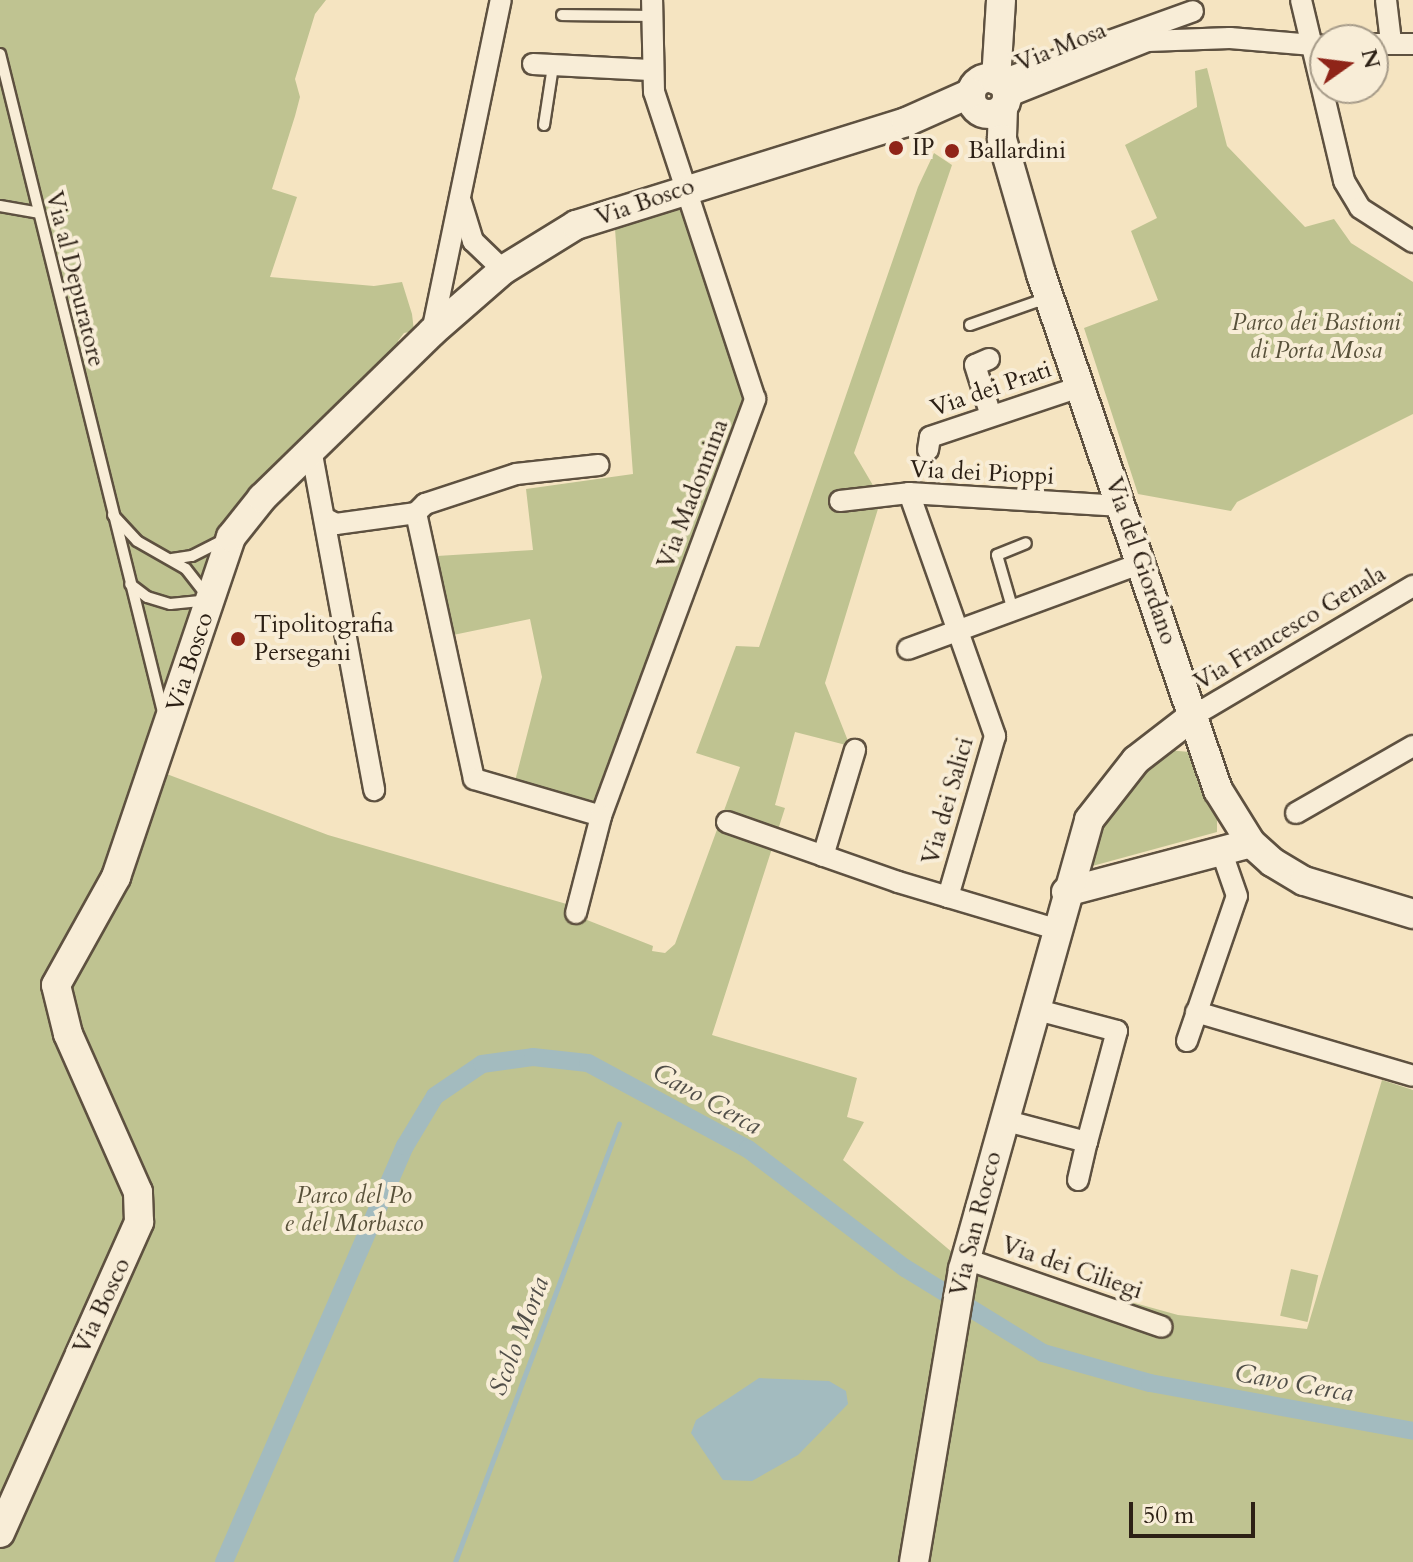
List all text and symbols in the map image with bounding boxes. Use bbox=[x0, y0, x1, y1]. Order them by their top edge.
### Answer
street label: Via Mosa bbox=[1011, 16, 1111, 78]
north arrow bbox=[1309, 24, 1389, 104]
text: N bbox=[1353, 46, 1387, 72]
place label: IP bbox=[912, 134, 934, 162]
place label: Ballardini bbox=[968, 137, 1066, 165]
marker: IP bbox=[887, 139, 905, 157]
marker: Ballardini bbox=[943, 142, 961, 160]
street label: Via Bosco bbox=[592, 172, 698, 232]
street label: Via al Depuratore bbox=[39, 188, 111, 370]
park label: Parco dei Bastioni di Porta Mosa bbox=[1232, 309, 1400, 365]
street label: Via dei Prati bbox=[927, 355, 1055, 423]
street label: Via Madonnina bbox=[651, 415, 735, 573]
street label: Via dei Pioppi bbox=[909, 455, 1055, 491]
street label: Via del Giordano bbox=[1099, 474, 1183, 648]
street label: Via Francesco Genala bbox=[1189, 559, 1391, 697]
street label: Via Bosco bbox=[160, 609, 220, 715]
place label: Tipolitografia Persegani bbox=[254, 611, 394, 667]
marker: Tipolitografia Persegani bbox=[229, 630, 247, 648]
street label: Via dei Salici bbox=[916, 734, 980, 868]
water label: Cavo Cerca bbox=[647, 1056, 767, 1142]
street label: Via San Rocco bbox=[944, 1149, 1008, 1299]
park label: Parco del Po e del Morbasco bbox=[285, 1182, 423, 1238]
street label: Via dei Ciliegi bbox=[998, 1230, 1146, 1306]
street label: Via Bosco bbox=[67, 1253, 137, 1359]
water label: Scolo Morta bbox=[482, 1272, 556, 1400]
water label: Cavo Cerca bbox=[1233, 1357, 1355, 1409]
scale bar bbox=[1133, 1486, 1259, 1536]
text: 50 m bbox=[1143, 1499, 1194, 1532]

